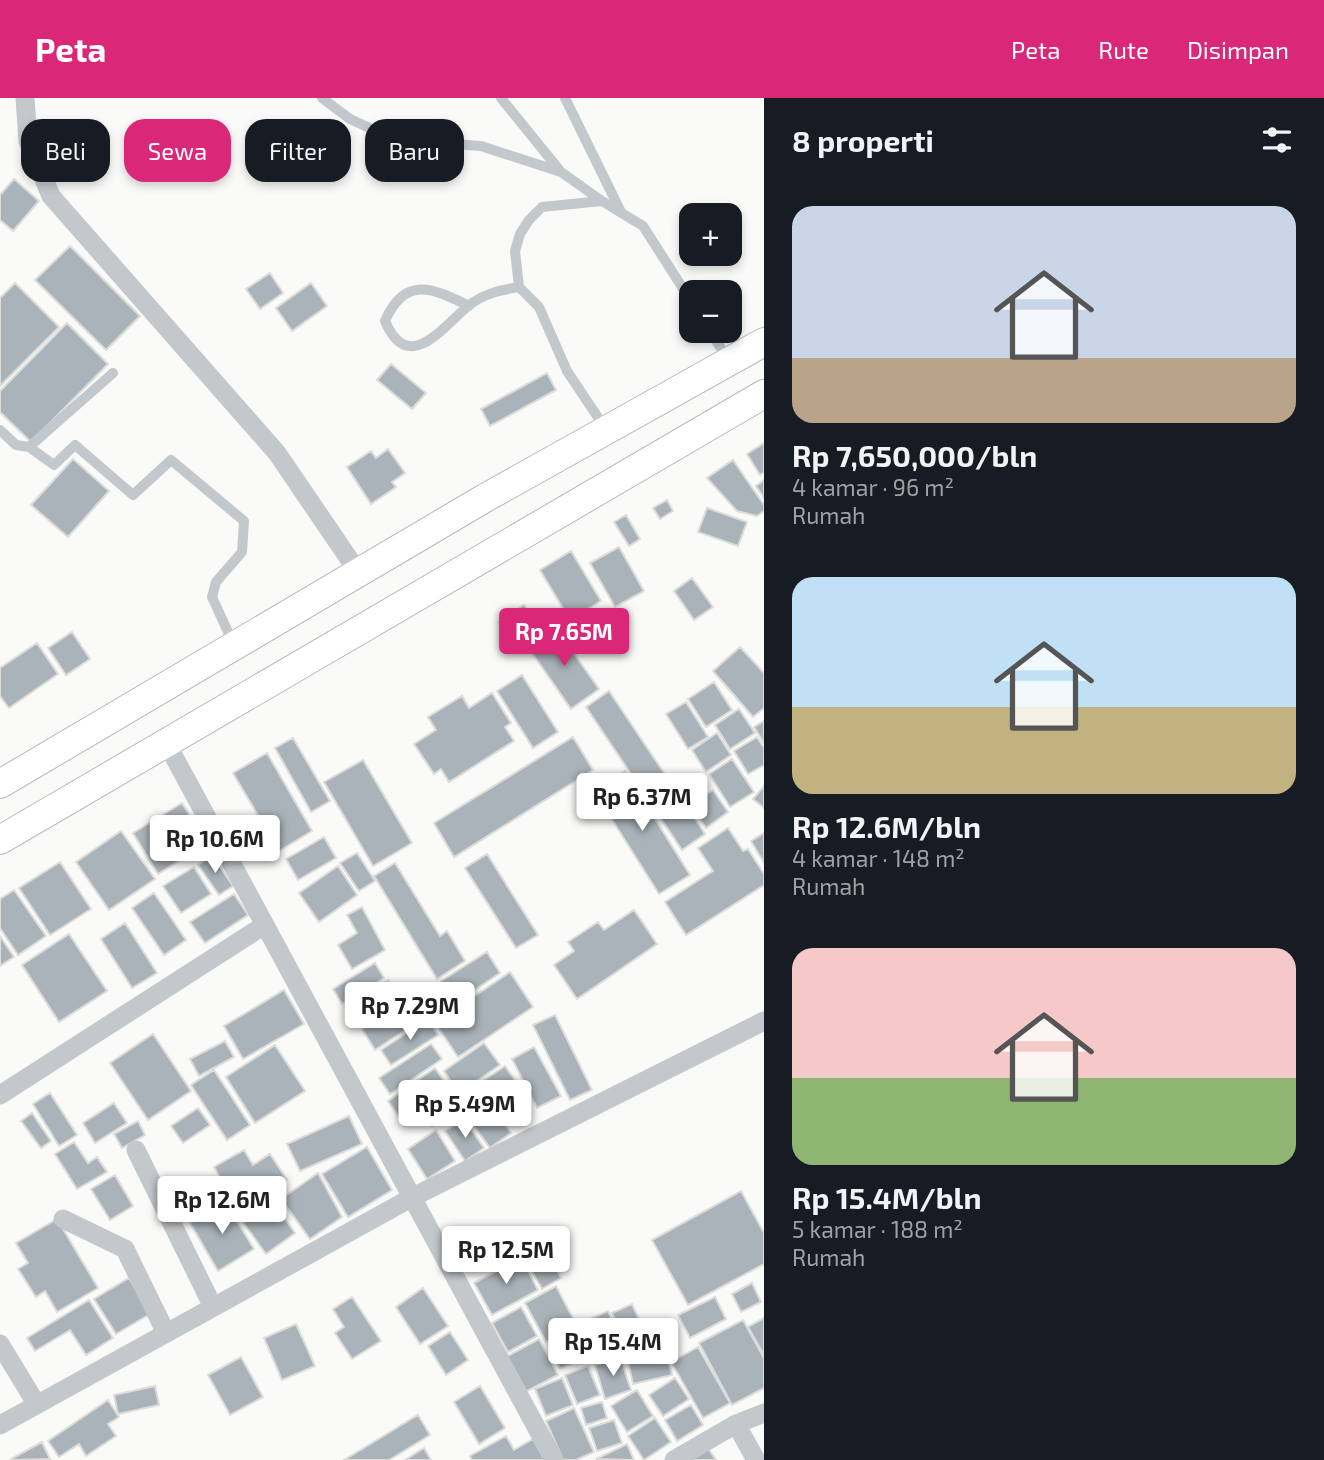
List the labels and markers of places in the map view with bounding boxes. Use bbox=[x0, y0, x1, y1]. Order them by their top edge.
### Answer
pin: Rp 7.65M bbox=[492, 608, 636, 668]
pin: Rp 6.37M bbox=[570, 774, 714, 833]
pin: Rp 10.6M bbox=[143, 816, 287, 875]
pin: Rp 7.29M bbox=[338, 982, 482, 1042]
pin: Rp 5.49M bbox=[393, 1080, 537, 1140]
pin: Rp 12.6M bbox=[150, 1176, 294, 1236]
pin: Rp 12.5M bbox=[434, 1226, 578, 1286]
pin: Rp 15.4M bbox=[541, 1318, 685, 1378]

